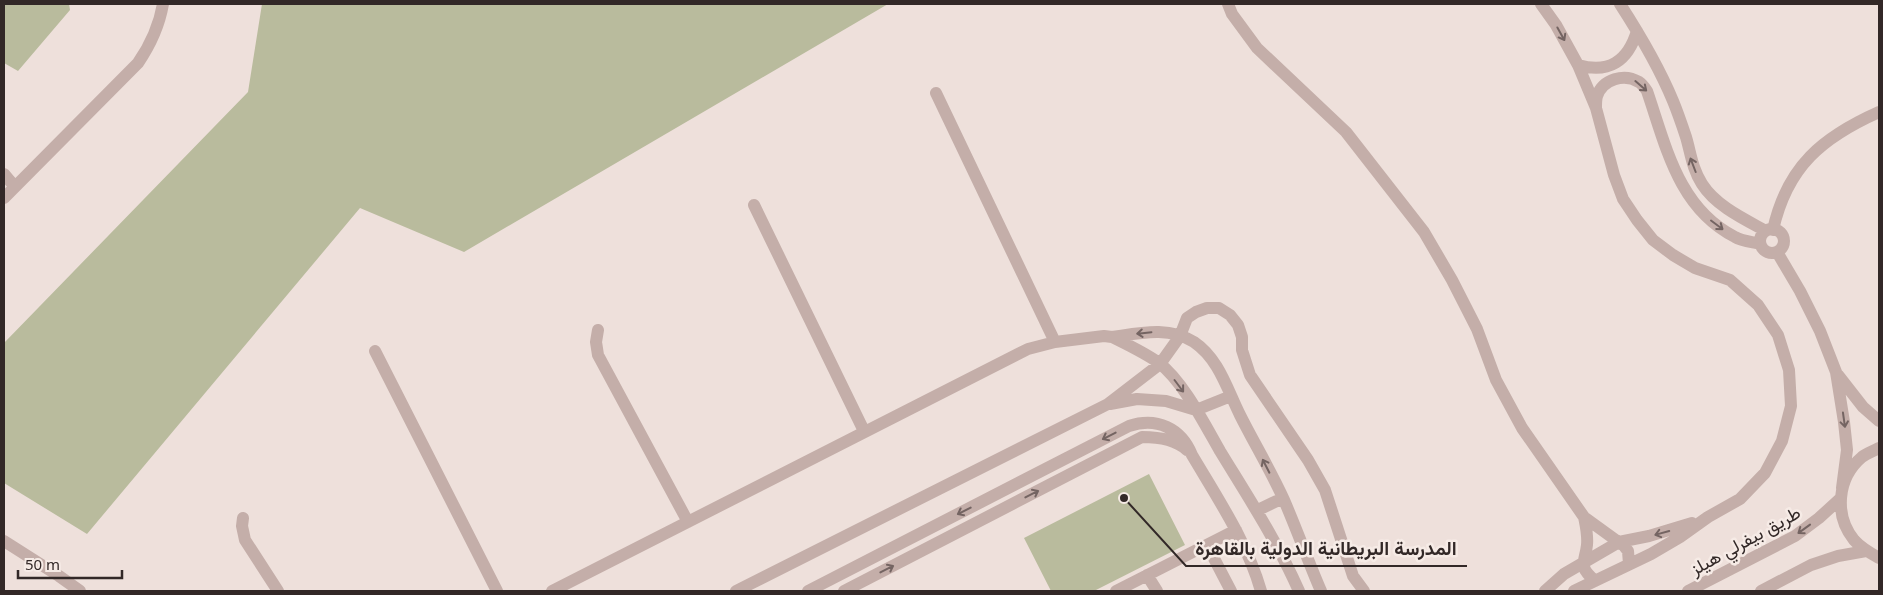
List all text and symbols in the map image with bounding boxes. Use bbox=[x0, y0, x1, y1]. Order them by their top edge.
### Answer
one-way arrow bbox=[1556, 26, 1566, 40]
one-way arrow bbox=[1634, 80, 1647, 91]
one-way arrow bbox=[1688, 158, 1697, 173]
one-way arrow bbox=[1710, 220, 1723, 231]
one-way arrow bbox=[1136, 328, 1152, 337]
one-way arrow bbox=[1174, 379, 1184, 393]
one-way arrow bbox=[1839, 412, 1849, 428]
one-way arrow bbox=[1102, 432, 1117, 441]
one-way arrow bbox=[1261, 459, 1271, 474]
one-way arrow bbox=[1024, 489, 1039, 499]
street label: طريق بيفرلي هيلز bbox=[1685, 500, 1806, 584]
one-way arrow bbox=[957, 506, 972, 516]
one-way arrow bbox=[1797, 524, 1811, 534]
one-way arrow bbox=[1655, 528, 1671, 538]
callout: المدرسة البريطانية الدولية بالقاهرة bbox=[1186, 532, 1467, 566]
text: المدرسة البريطانية الدولية بالقاهرة bbox=[1195, 535, 1457, 561]
scale bar bbox=[18, 548, 121, 580]
text: 50 m bbox=[25, 554, 60, 574]
one-way arrow bbox=[880, 564, 895, 574]

